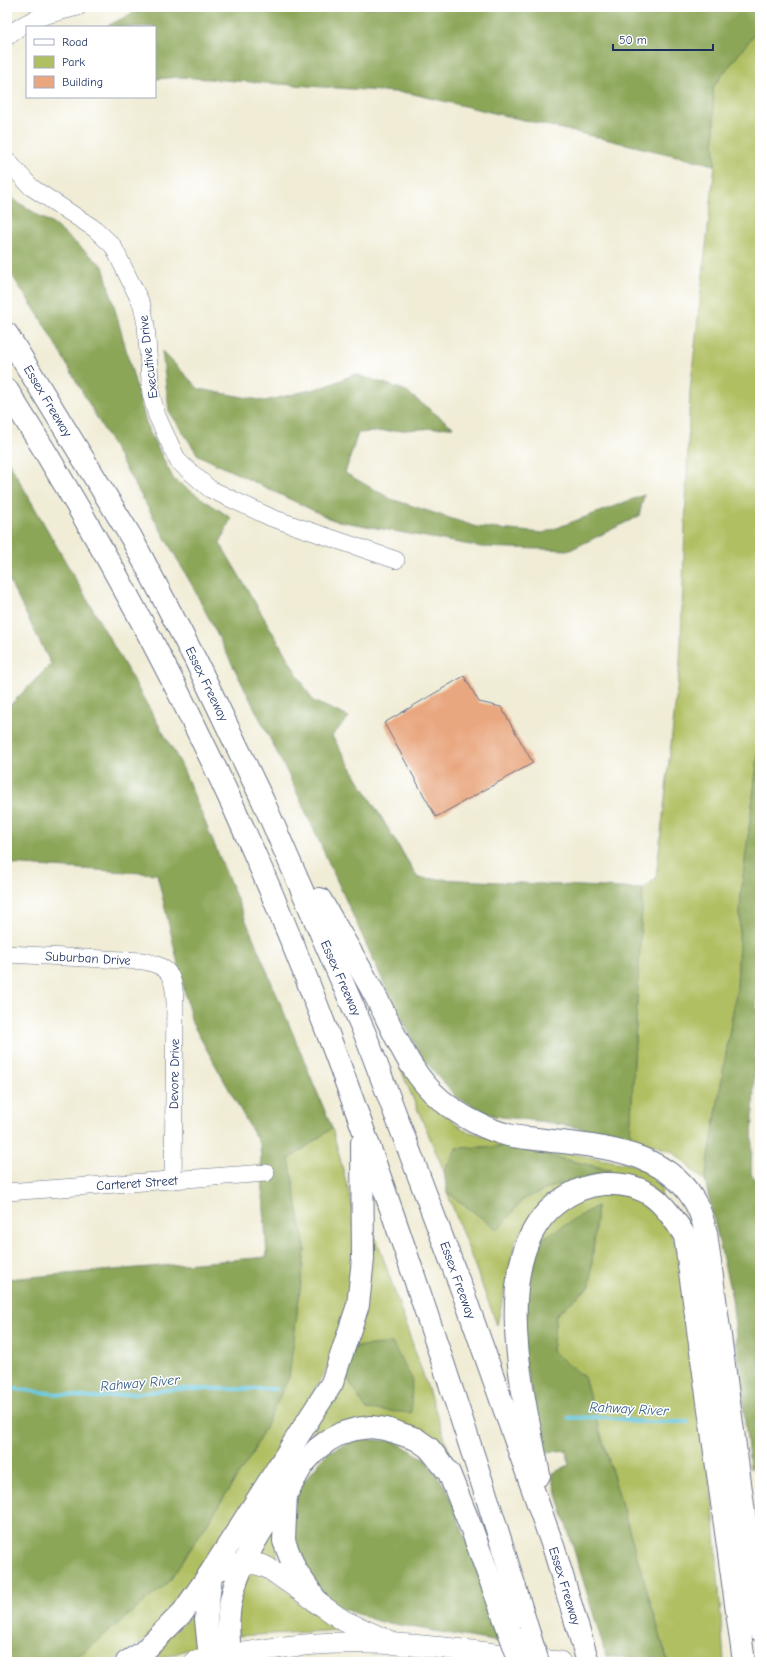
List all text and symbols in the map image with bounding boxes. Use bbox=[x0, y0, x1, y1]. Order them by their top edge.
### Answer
legend bbox=[26, 26, 156, 98]
scale bar bbox=[613, 26, 713, 52]
text: 50 m bbox=[619, 33, 647, 47]
text: Road bbox=[62, 35, 88, 49]
text: Park bbox=[62, 55, 85, 69]
text: Building bbox=[62, 75, 103, 89]
street label: Executive Drive bbox=[135, 314, 161, 400]
street label: Essex Freeway bbox=[21, 362, 75, 440]
street label: Essex Freeway bbox=[182, 644, 232, 724]
street label: Essex Freeway bbox=[318, 938, 364, 1018]
street label: Suburban Drive bbox=[45, 948, 132, 968]
street label: Devore Drive bbox=[166, 1038, 182, 1109]
street label: Carteret Street bbox=[96, 1173, 180, 1193]
street label: Essex Freeway bbox=[437, 1239, 479, 1321]
water label: Rahway River bbox=[100, 1371, 182, 1395]
water label: Rahway River bbox=[589, 1398, 671, 1420]
street label: Essex Freeway bbox=[546, 1545, 584, 1627]

